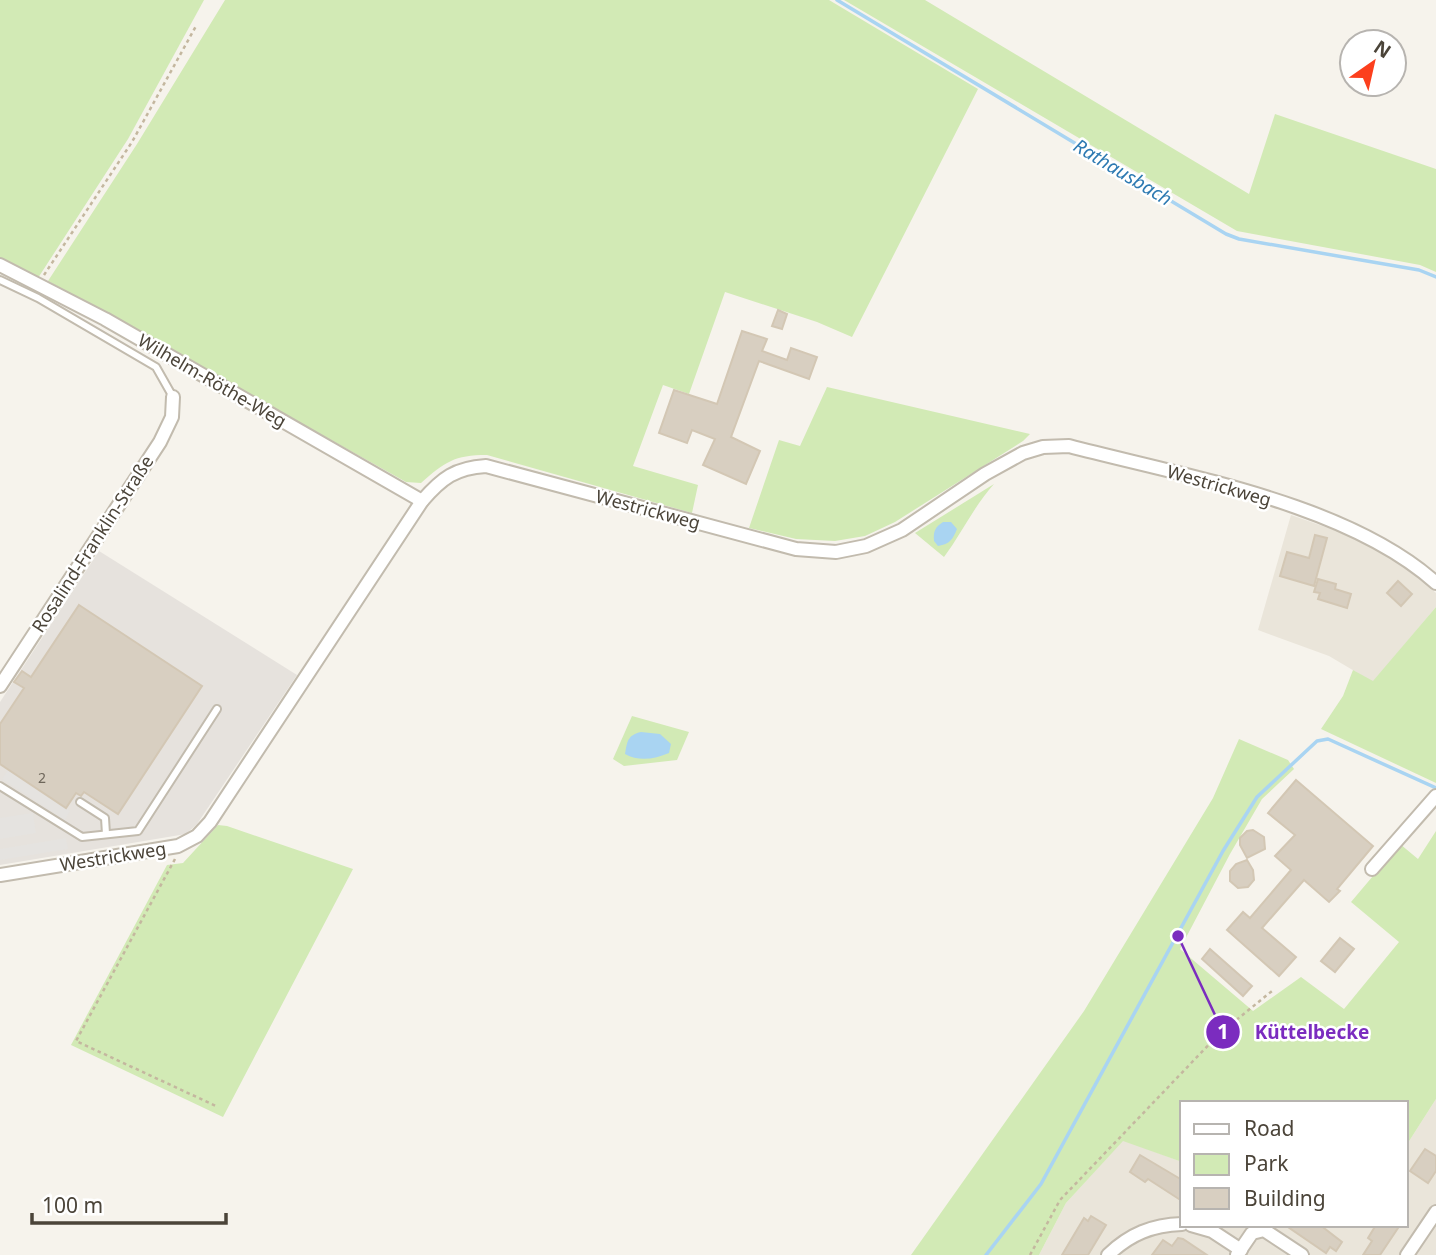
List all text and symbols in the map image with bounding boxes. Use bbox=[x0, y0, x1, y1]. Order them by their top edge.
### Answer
north arrow bbox=[1338, 28, 1408, 98]
text: N bbox=[1369, 34, 1396, 64]
water label: Rathausbach bbox=[1069, 132, 1177, 212]
street label: Wilhelm-Röthe-Weg bbox=[134, 328, 291, 432]
street label: Rosalind-Franklin-Straße bbox=[26, 450, 158, 637]
street label: Westrickweg bbox=[1164, 459, 1274, 511]
street label: Westrickweg bbox=[593, 484, 703, 535]
house number: 2 bbox=[38, 768, 46, 787]
street label: Westrickweg bbox=[58, 836, 168, 876]
callout: Küttelbecke bbox=[1205, 1012, 1383, 1052]
text: 1 bbox=[1217, 1017, 1229, 1045]
text: Küttelbecke bbox=[1255, 1019, 1369, 1045]
legend bbox=[1180, 1101, 1408, 1227]
text: Road bbox=[1244, 1114, 1294, 1142]
text: Park bbox=[1244, 1149, 1289, 1177]
scale bar bbox=[32, 1182, 226, 1226]
text: Building bbox=[1244, 1184, 1326, 1212]
text: 100 m bbox=[42, 1191, 103, 1219]

